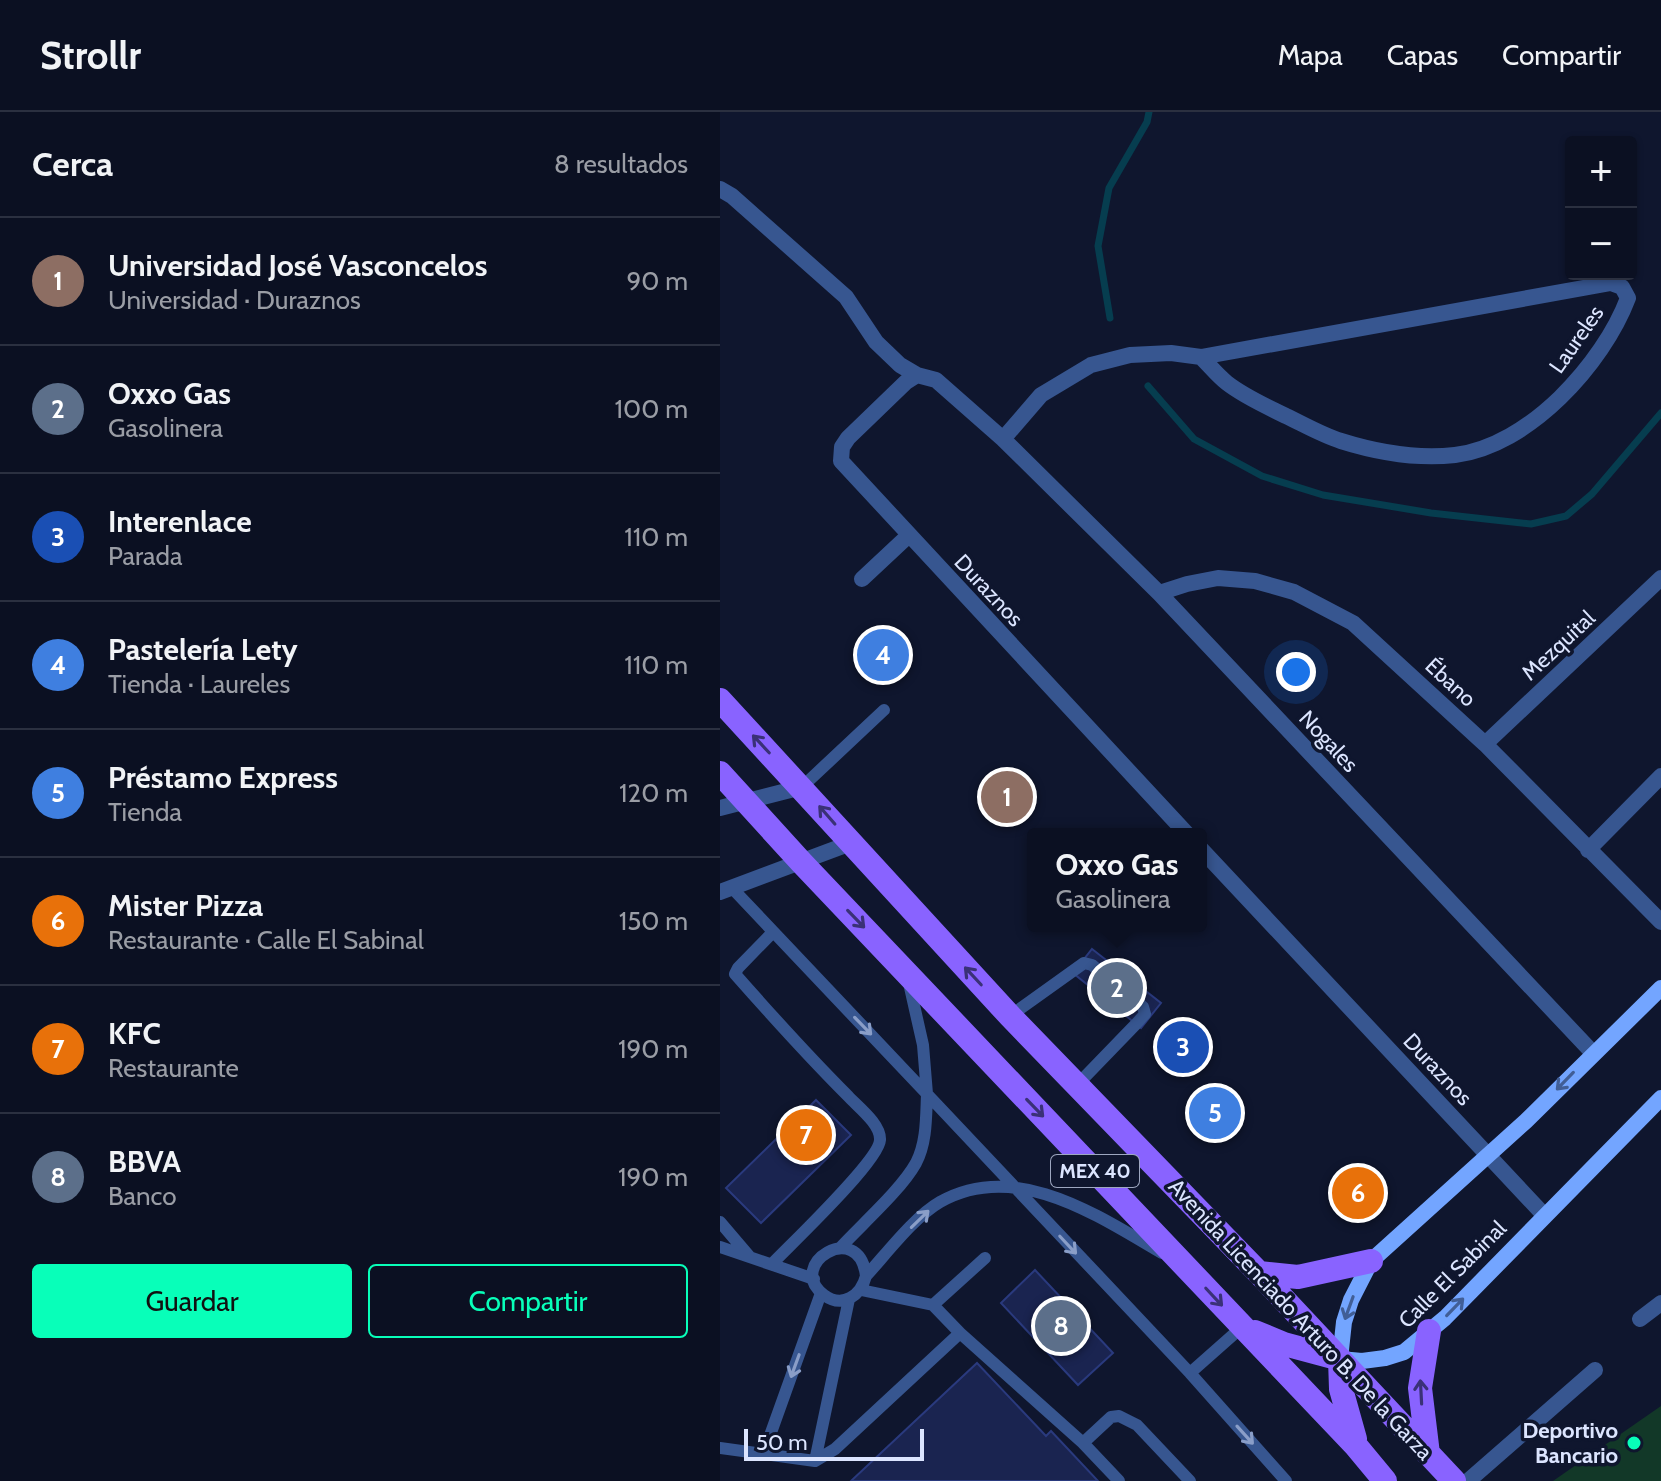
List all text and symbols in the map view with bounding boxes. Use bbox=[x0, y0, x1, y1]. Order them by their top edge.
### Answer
text: Strollr bbox=[40, 32, 141, 79]
text: Mapa bbox=[1278, 38, 1343, 72]
text: Capas bbox=[1387, 38, 1458, 72]
text: Compartir bbox=[1502, 38, 1621, 72]
map controls bbox=[1565, 136, 1637, 280]
button: + bbox=[1565, 136, 1637, 208]
text: Cerca bbox=[32, 143, 113, 185]
text: 8 resultados bbox=[554, 148, 688, 180]
button: − bbox=[1565, 208, 1637, 280]
text: Universidad José Vasconcelos bbox=[108, 247, 487, 284]
text: 1 bbox=[53, 265, 63, 297]
text: 90 m bbox=[626, 265, 688, 297]
text: Universidad · Duraznos bbox=[108, 284, 361, 316]
street label: Laureles bbox=[1543, 300, 1609, 378]
text: Oxxo Gas bbox=[108, 375, 231, 412]
text: 2 bbox=[51, 393, 65, 425]
text: 100 m bbox=[615, 393, 688, 425]
text: Gasolinera bbox=[108, 412, 223, 444]
text: Interenlace bbox=[108, 503, 252, 540]
text: 3 bbox=[51, 521, 65, 553]
text: 110 m bbox=[624, 521, 688, 553]
text: Parada bbox=[108, 540, 182, 572]
street label: Duraznos bbox=[949, 549, 1029, 632]
street label: Mezquital bbox=[1516, 604, 1601, 686]
pin: 4 bbox=[857, 625, 909, 685]
text: Pastelería Lety bbox=[108, 631, 298, 668]
text: 4 bbox=[50, 649, 66, 681]
text: 110 m bbox=[624, 649, 688, 681]
your location bbox=[1276, 652, 1316, 692]
street label: Ébano bbox=[1420, 652, 1482, 712]
text: Tienda · Laureles bbox=[108, 668, 290, 700]
street label: Nogales bbox=[1293, 705, 1364, 778]
one-way arrow bbox=[753, 734, 771, 754]
text: Préstamo Express bbox=[108, 759, 338, 796]
pin: 1 bbox=[981, 767, 1033, 827]
text: 5 bbox=[51, 777, 65, 809]
text: 120 m bbox=[619, 777, 688, 809]
text: Tienda bbox=[108, 796, 182, 828]
one-way arrow bbox=[818, 806, 836, 826]
popup bbox=[1027, 828, 1207, 932]
text: Oxxo Gas bbox=[1056, 846, 1178, 883]
text: Gasolinera bbox=[1056, 883, 1171, 915]
text: Mister Pizza bbox=[108, 887, 263, 924]
text: 6 bbox=[51, 905, 65, 937]
text: 150 m bbox=[619, 905, 688, 937]
one-way arrow bbox=[846, 909, 864, 929]
text: Restaurante · Calle El Sabinal bbox=[108, 924, 424, 956]
pin: 2 bbox=[1091, 958, 1143, 1018]
one-way arrow bbox=[964, 966, 982, 986]
text: KFC bbox=[108, 1015, 161, 1052]
one-way arrow bbox=[853, 1016, 872, 1036]
pin: 3 bbox=[1157, 1017, 1209, 1077]
street label: Duraznos bbox=[1398, 1028, 1478, 1111]
text: 7 bbox=[51, 1033, 65, 1065]
text: 190 m bbox=[618, 1033, 688, 1065]
text: Restaurante bbox=[108, 1052, 239, 1084]
one-way arrow bbox=[1555, 1071, 1574, 1091]
pin: 5 bbox=[1189, 1083, 1241, 1143]
one-way arrow bbox=[1025, 1098, 1044, 1117]
pin: 7 bbox=[780, 1105, 832, 1165]
text: BBVA bbox=[108, 1143, 181, 1180]
road number: MEX 40 bbox=[1051, 1155, 1139, 1187]
text: 8 bbox=[50, 1161, 66, 1193]
text: 190 m bbox=[618, 1161, 688, 1193]
pin: 6 bbox=[1332, 1163, 1384, 1223]
street label: Avenida Licenciado Arturo B. De la Garza bbox=[1163, 1173, 1439, 1466]
text: Banco bbox=[108, 1180, 176, 1212]
one-way arrow bbox=[910, 1210, 930, 1229]
street label: Calle El Sabinal bbox=[1393, 1214, 1512, 1334]
one-way arrow bbox=[1059, 1235, 1078, 1255]
button: Guardar bbox=[32, 1264, 352, 1338]
button: Compartir bbox=[368, 1264, 688, 1338]
one-way arrow bbox=[1204, 1286, 1222, 1306]
one-way arrow bbox=[1341, 1295, 1355, 1319]
pin: 8 bbox=[1035, 1296, 1087, 1356]
one-way arrow bbox=[1446, 1297, 1465, 1317]
one-way arrow bbox=[786, 1353, 801, 1378]
one-way arrow bbox=[1414, 1379, 1429, 1406]
place label: Deportivo Bancario bbox=[1522, 1417, 1618, 1469]
scale bar bbox=[744, 1425, 924, 1461]
one-way arrow bbox=[1236, 1425, 1254, 1445]
text: 50 m bbox=[756, 1429, 808, 1456]
marker: Deportivo Bancario bbox=[1625, 1434, 1643, 1452]

